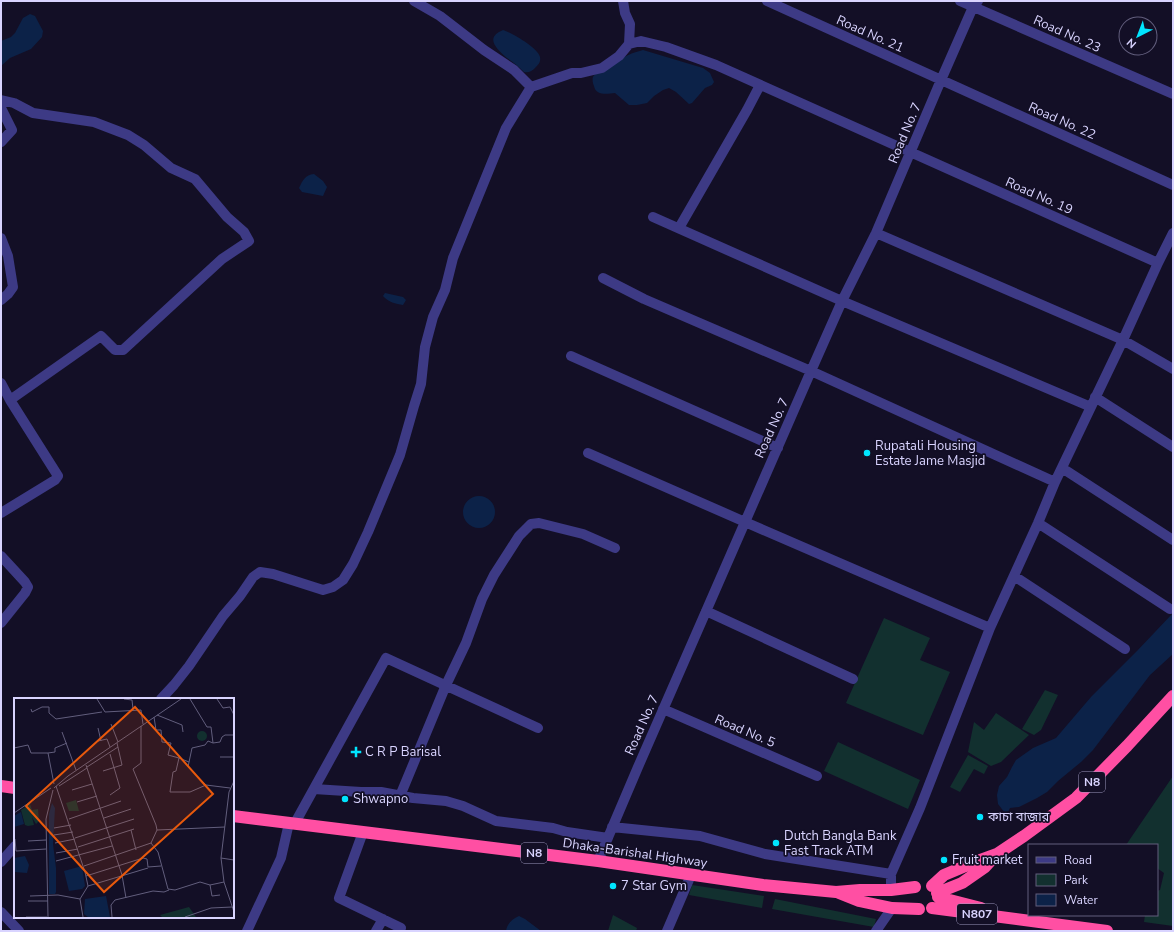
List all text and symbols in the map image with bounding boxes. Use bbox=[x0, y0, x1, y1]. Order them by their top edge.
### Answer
street label: Road No. 21 bbox=[833, 11, 907, 57]
street label: Road No. 23 bbox=[1030, 11, 1104, 57]
north arrow bbox=[1118, 16, 1158, 56]
text: N bbox=[1124, 35, 1140, 51]
street label: Road No. 22 bbox=[1025, 98, 1099, 144]
street label: Road No. 7 bbox=[884, 100, 926, 166]
street label: Road No. 19 bbox=[1002, 173, 1076, 219]
street label: Road No. 7 bbox=[751, 395, 793, 461]
place label: Rupatali Housing Estate Jame Masjid bbox=[875, 437, 985, 470]
marker: Rupatali Housing Estate Jame Masjid bbox=[862, 448, 872, 458]
street label: Road No. 7 bbox=[621, 692, 663, 758]
inset map bbox=[14, 698, 234, 918]
street label: Road No. 5 bbox=[712, 710, 778, 752]
place label: C R P Barisal bbox=[365, 743, 441, 761]
marker: C R P Barisal bbox=[350, 746, 362, 758]
road number: N8 bbox=[1079, 772, 1105, 792]
place label: Shwapno bbox=[353, 790, 408, 808]
marker: Shwapno bbox=[340, 794, 350, 804]
place label: কাচা বাজার bbox=[987, 808, 1050, 826]
marker: কাচা বাজার bbox=[975, 812, 985, 822]
place label: Dutch Bangla Bank Fast Track ATM bbox=[784, 827, 897, 860]
street label: Dhaka-Barishal Highway bbox=[561, 834, 709, 872]
marker: Dutch Bangla Bank Fast Track ATM bbox=[771, 838, 781, 848]
road number: N8 bbox=[521, 843, 547, 863]
legend bbox=[1028, 844, 1158, 916]
place label: Fruit market bbox=[952, 851, 1023, 869]
text: Road bbox=[1064, 852, 1092, 868]
marker: Fruit market bbox=[939, 855, 949, 865]
text: Park bbox=[1064, 872, 1089, 888]
place label: 7 Star Gym bbox=[621, 877, 687, 895]
marker: 7 Star Gym bbox=[608, 881, 618, 891]
text: Water bbox=[1064, 892, 1098, 908]
road number: N807 bbox=[957, 904, 997, 924]

